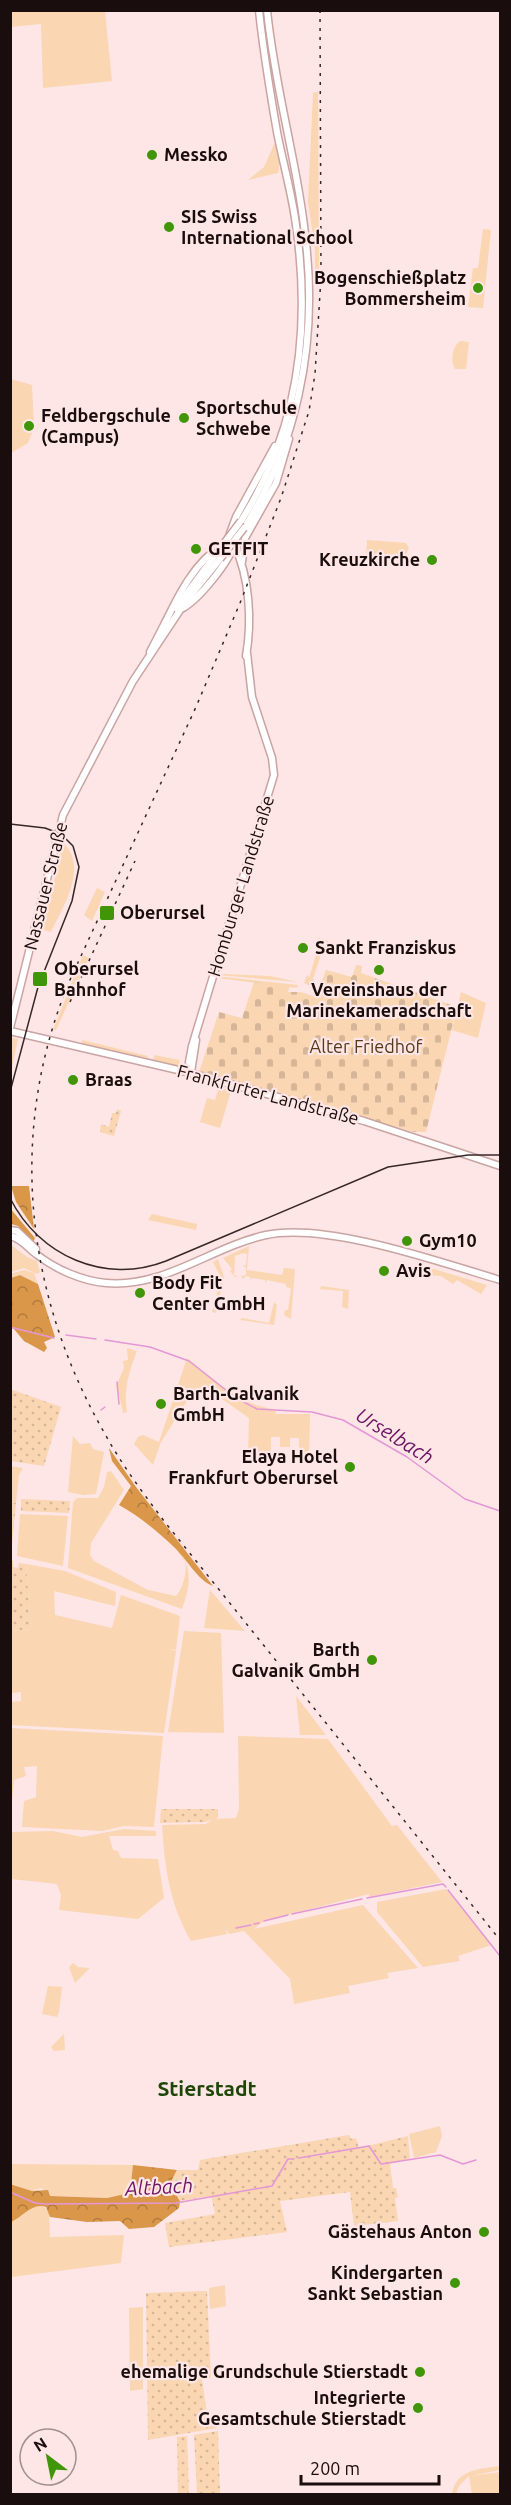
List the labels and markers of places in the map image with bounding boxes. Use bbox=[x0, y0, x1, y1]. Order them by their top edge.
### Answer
place label: Messko bbox=[164, 144, 228, 164]
marker: Messko bbox=[145, 148, 159, 162]
place label: SIS Swiss International School bbox=[181, 206, 353, 247]
marker: SIS Swiss International School bbox=[162, 220, 176, 234]
place label: Bogenschießplatz Bommersheim bbox=[314, 267, 466, 308]
marker: Bogenschießplatz Bommersheim bbox=[471, 281, 485, 295]
place label: Sportschule Schwebe bbox=[196, 397, 297, 438]
place label: Feldbergschule (Campus) bbox=[41, 405, 171, 447]
marker: Sportschule Schwebe bbox=[177, 411, 191, 425]
marker: Feldbergschule (Campus) bbox=[22, 419, 36, 433]
place label: GETFIT bbox=[208, 538, 268, 558]
marker: GETFIT bbox=[189, 542, 203, 556]
place label: Kreuzkirche bbox=[319, 549, 420, 569]
marker: Kreuzkirche bbox=[425, 553, 439, 567]
place label: Oberursel bbox=[120, 902, 206, 922]
marker: Oberursel bbox=[98, 904, 116, 922]
place label: Sankt Franziskus bbox=[315, 937, 456, 957]
marker: Sankt Franziskus bbox=[296, 941, 310, 955]
place label: Oberursel Bahnhof bbox=[54, 958, 140, 999]
marker: Vereinshaus der Marinekameradschaft bbox=[372, 963, 386, 977]
marker: Oberursel Bahnhof bbox=[31, 970, 49, 988]
place label: Vereinshaus der Marinekameradschaft bbox=[286, 979, 472, 1020]
place label: Braas bbox=[85, 1069, 132, 1089]
marker: Braas bbox=[66, 1073, 80, 1087]
place label: Gym10 bbox=[419, 1230, 477, 1250]
marker: Gym10 bbox=[400, 1234, 414, 1248]
place label: Avis bbox=[396, 1260, 431, 1280]
marker: Avis bbox=[377, 1264, 391, 1278]
place label: Body Fit Center GmbH bbox=[152, 1272, 266, 1313]
marker: Body Fit Center GmbH bbox=[133, 1286, 147, 1300]
place label: Barth-Galvanik GmbH bbox=[173, 1383, 299, 1424]
marker: Barth-Galvanik GmbH bbox=[154, 1397, 168, 1411]
place label: Elaya Hotel Frankfurt Oberursel bbox=[168, 1446, 339, 1487]
marker: Elaya Hotel Frankfurt Oberursel bbox=[343, 1460, 357, 1474]
place label: Barth Galvanik GmbH bbox=[232, 1639, 360, 1680]
marker: Barth Galvanik GmbH bbox=[365, 1653, 379, 1667]
place label: Gästehaus Anton bbox=[328, 2221, 472, 2241]
marker: Gästehaus Anton bbox=[477, 2225, 491, 2239]
place label: Kindergarten Sankt Sebastian bbox=[308, 2262, 443, 2303]
marker: Kindergarten Sankt Sebastian bbox=[448, 2276, 462, 2290]
place label: ehemalige Grundschule Stierstadt bbox=[121, 2361, 408, 2381]
marker: ehemalige Grundschule Stierstadt bbox=[413, 2365, 427, 2379]
place label: Integrierte Gesamtschule Stierstadt bbox=[198, 2387, 406, 2428]
marker: Integrierte Gesamtschule Stierstadt bbox=[411, 2401, 425, 2415]

